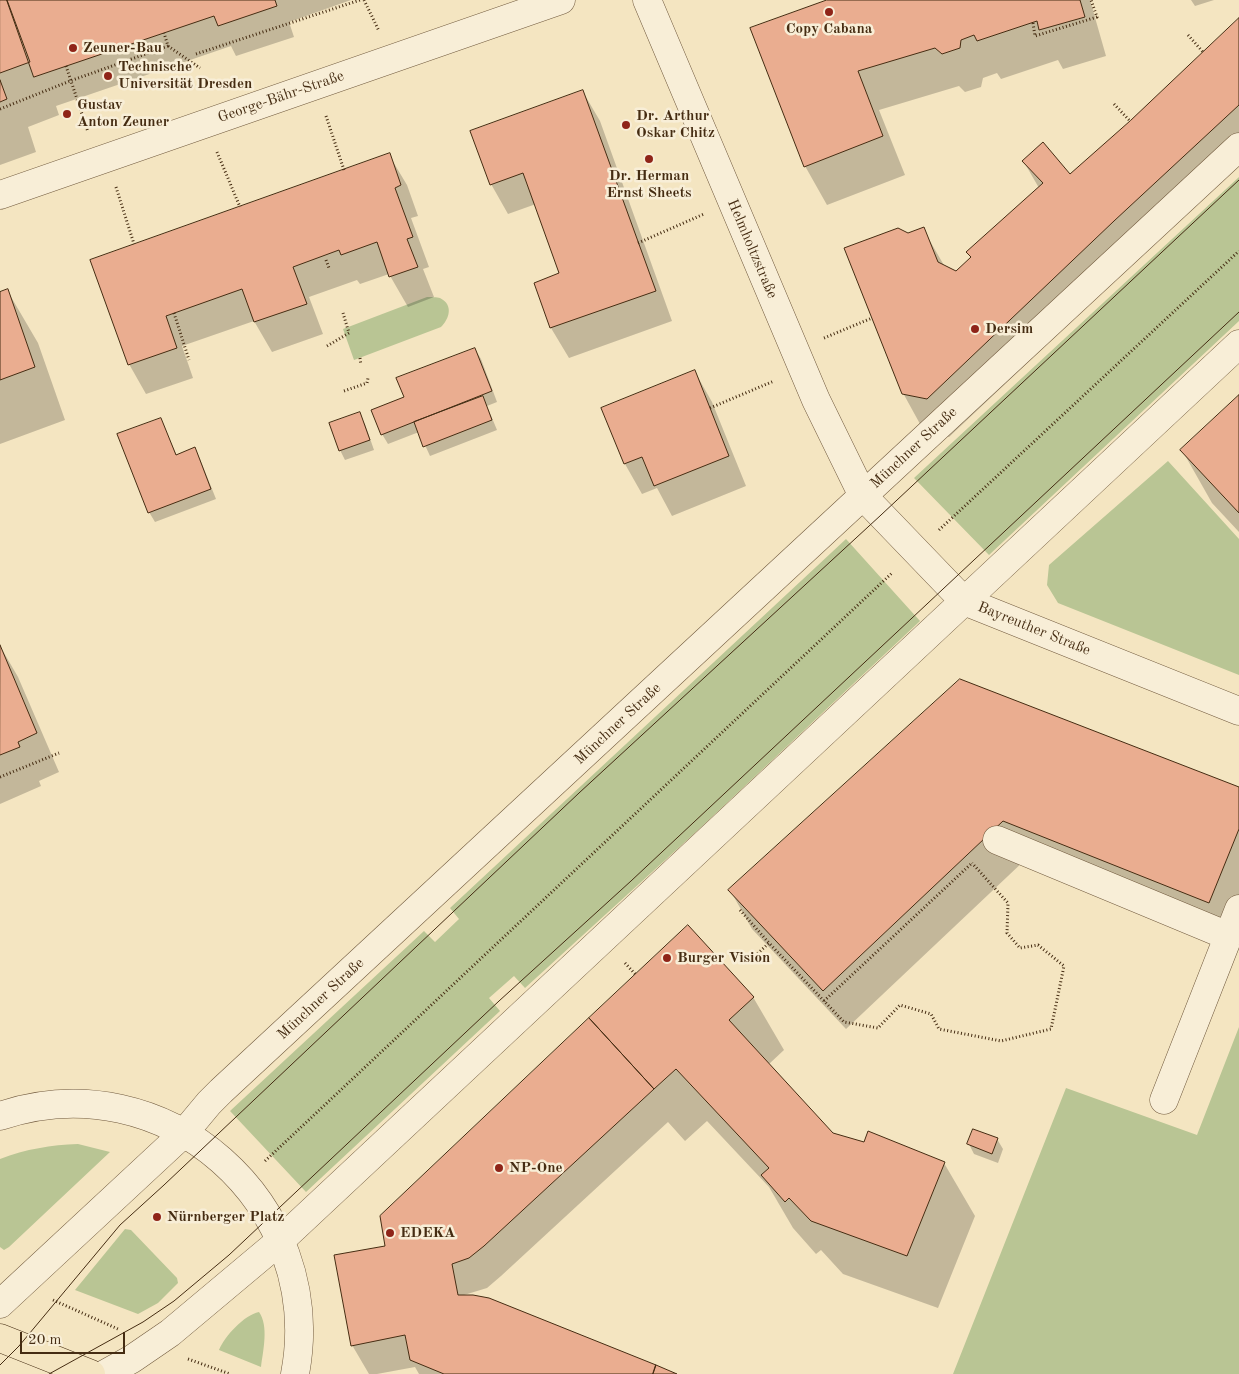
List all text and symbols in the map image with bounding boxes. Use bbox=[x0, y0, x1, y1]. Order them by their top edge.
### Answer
marker: Copy Cabana bbox=[823, 6, 835, 18]
place label: Copy Cabana bbox=[786, 20, 872, 38]
place label: Zeuner-Bau bbox=[83, 39, 162, 57]
marker: Zeuner-Bau bbox=[67, 42, 79, 54]
place label: Technische Universität Dresden bbox=[118, 58, 252, 93]
street label: George-Bähr-Straße bbox=[215, 67, 347, 127]
marker: Technische Universität Dresden bbox=[102, 70, 114, 82]
place label: Gustav Anton Zeuner bbox=[77, 96, 169, 131]
place label: Dr. Arthur Oskar Chitz bbox=[636, 107, 715, 142]
marker: Gustav Anton Zeuner bbox=[61, 108, 73, 120]
marker: Dr. Arthur Oskar Chitz bbox=[620, 119, 632, 131]
marker: Dr. Herman Ernst Sheets bbox=[643, 153, 655, 165]
place label: Dr. Herman Ernst Sheets bbox=[606, 167, 692, 202]
street label: Helmholtzstraße bbox=[723, 197, 781, 301]
place label: Dersim bbox=[985, 320, 1033, 338]
marker: Dersim bbox=[969, 323, 981, 335]
street label: Münchner Straße bbox=[867, 403, 961, 493]
street label: Bayreuther Straße bbox=[975, 598, 1093, 660]
street label: Münchner Straße bbox=[571, 679, 665, 769]
place label: Burger Vision bbox=[677, 949, 770, 967]
marker: Burger Vision bbox=[661, 952, 673, 964]
street label: Münchner Straße bbox=[274, 954, 368, 1044]
place label: NP-One bbox=[509, 1159, 563, 1177]
marker: NP-One bbox=[493, 1162, 505, 1174]
place label: Nürnberger Platz bbox=[167, 1208, 284, 1226]
marker: Nürnberger Platz bbox=[151, 1211, 163, 1223]
place label: EDEKA bbox=[400, 1224, 455, 1242]
marker: EDEKA bbox=[384, 1227, 396, 1239]
scale bar bbox=[22, 1322, 128, 1354]
text: 20 m bbox=[28, 1333, 62, 1348]

